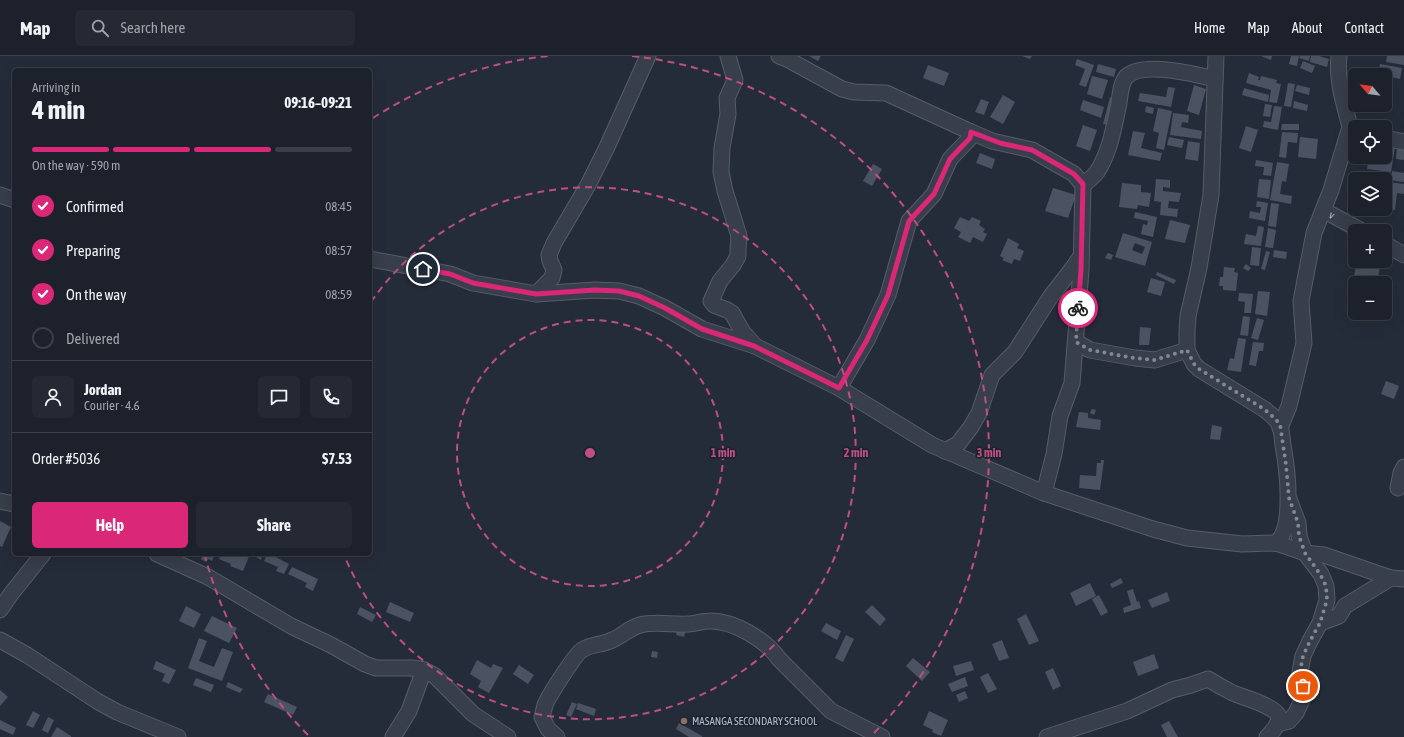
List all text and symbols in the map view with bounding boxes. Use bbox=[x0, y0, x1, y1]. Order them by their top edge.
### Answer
search box bbox=[75, 10, 355, 46]
text: Map bbox=[20, 17, 51, 39]
icon: search bbox=[89, 17, 111, 39]
text: Search here bbox=[121, 19, 185, 36]
text: Home bbox=[1194, 20, 1225, 36]
text: Map bbox=[1247, 20, 1270, 36]
text: About bbox=[1292, 20, 1323, 36]
text: Contact bbox=[1345, 20, 1384, 36]
north arrow bbox=[1348, 68, 1392, 112]
map controls bbox=[1348, 68, 1392, 320]
text: Arriving in bbox=[32, 80, 80, 95]
text: 09:16–09:21 bbox=[284, 94, 352, 111]
text: 4 min bbox=[32, 95, 85, 125]
button: locate bbox=[1348, 120, 1392, 164]
text: On the way · 590 m bbox=[32, 158, 120, 173]
button: layers bbox=[1348, 172, 1392, 216]
icon: check bbox=[32, 195, 54, 217]
text: Confirmed bbox=[66, 198, 124, 215]
text: 08:45 bbox=[325, 199, 352, 214]
street label: v bbox=[1327, 208, 1337, 221]
button: + bbox=[1348, 224, 1392, 268]
icon: check bbox=[32, 239, 54, 261]
text: Preparing bbox=[66, 242, 120, 259]
text: 08:57 bbox=[325, 243, 352, 258]
pin bbox=[406, 252, 440, 286]
icon: home bbox=[412, 258, 434, 280]
button: − bbox=[1348, 276, 1392, 320]
icon: check bbox=[32, 283, 54, 305]
text: On the way bbox=[66, 286, 127, 303]
text: 08:59 bbox=[325, 287, 352, 302]
courier bbox=[1058, 288, 1098, 328]
icon: bike bbox=[1067, 297, 1089, 319]
text: Delivered bbox=[66, 330, 120, 347]
button: person bbox=[32, 376, 74, 418]
button: chat bbox=[258, 376, 300, 418]
button: phone bbox=[310, 376, 352, 418]
text: Jordan bbox=[84, 381, 122, 398]
text: Courier · 4.6 bbox=[84, 398, 140, 413]
centre of rings bbox=[583, 446, 597, 460]
text: 1 min bbox=[711, 446, 735, 460]
text: 2 min bbox=[844, 446, 868, 460]
text: 3 min bbox=[977, 446, 1001, 460]
text: Order #5036 bbox=[32, 450, 100, 467]
text: $7.53 bbox=[322, 450, 352, 467]
button: Help bbox=[32, 502, 188, 548]
button: Share bbox=[196, 502, 352, 548]
pin bbox=[1286, 669, 1320, 703]
icon: bag bbox=[1292, 675, 1314, 697]
place label: MASANGA SECONDARY SCHOOL bbox=[692, 715, 818, 727]
marker: MASANGA SECONDARY SCHOOL bbox=[679, 716, 689, 726]

